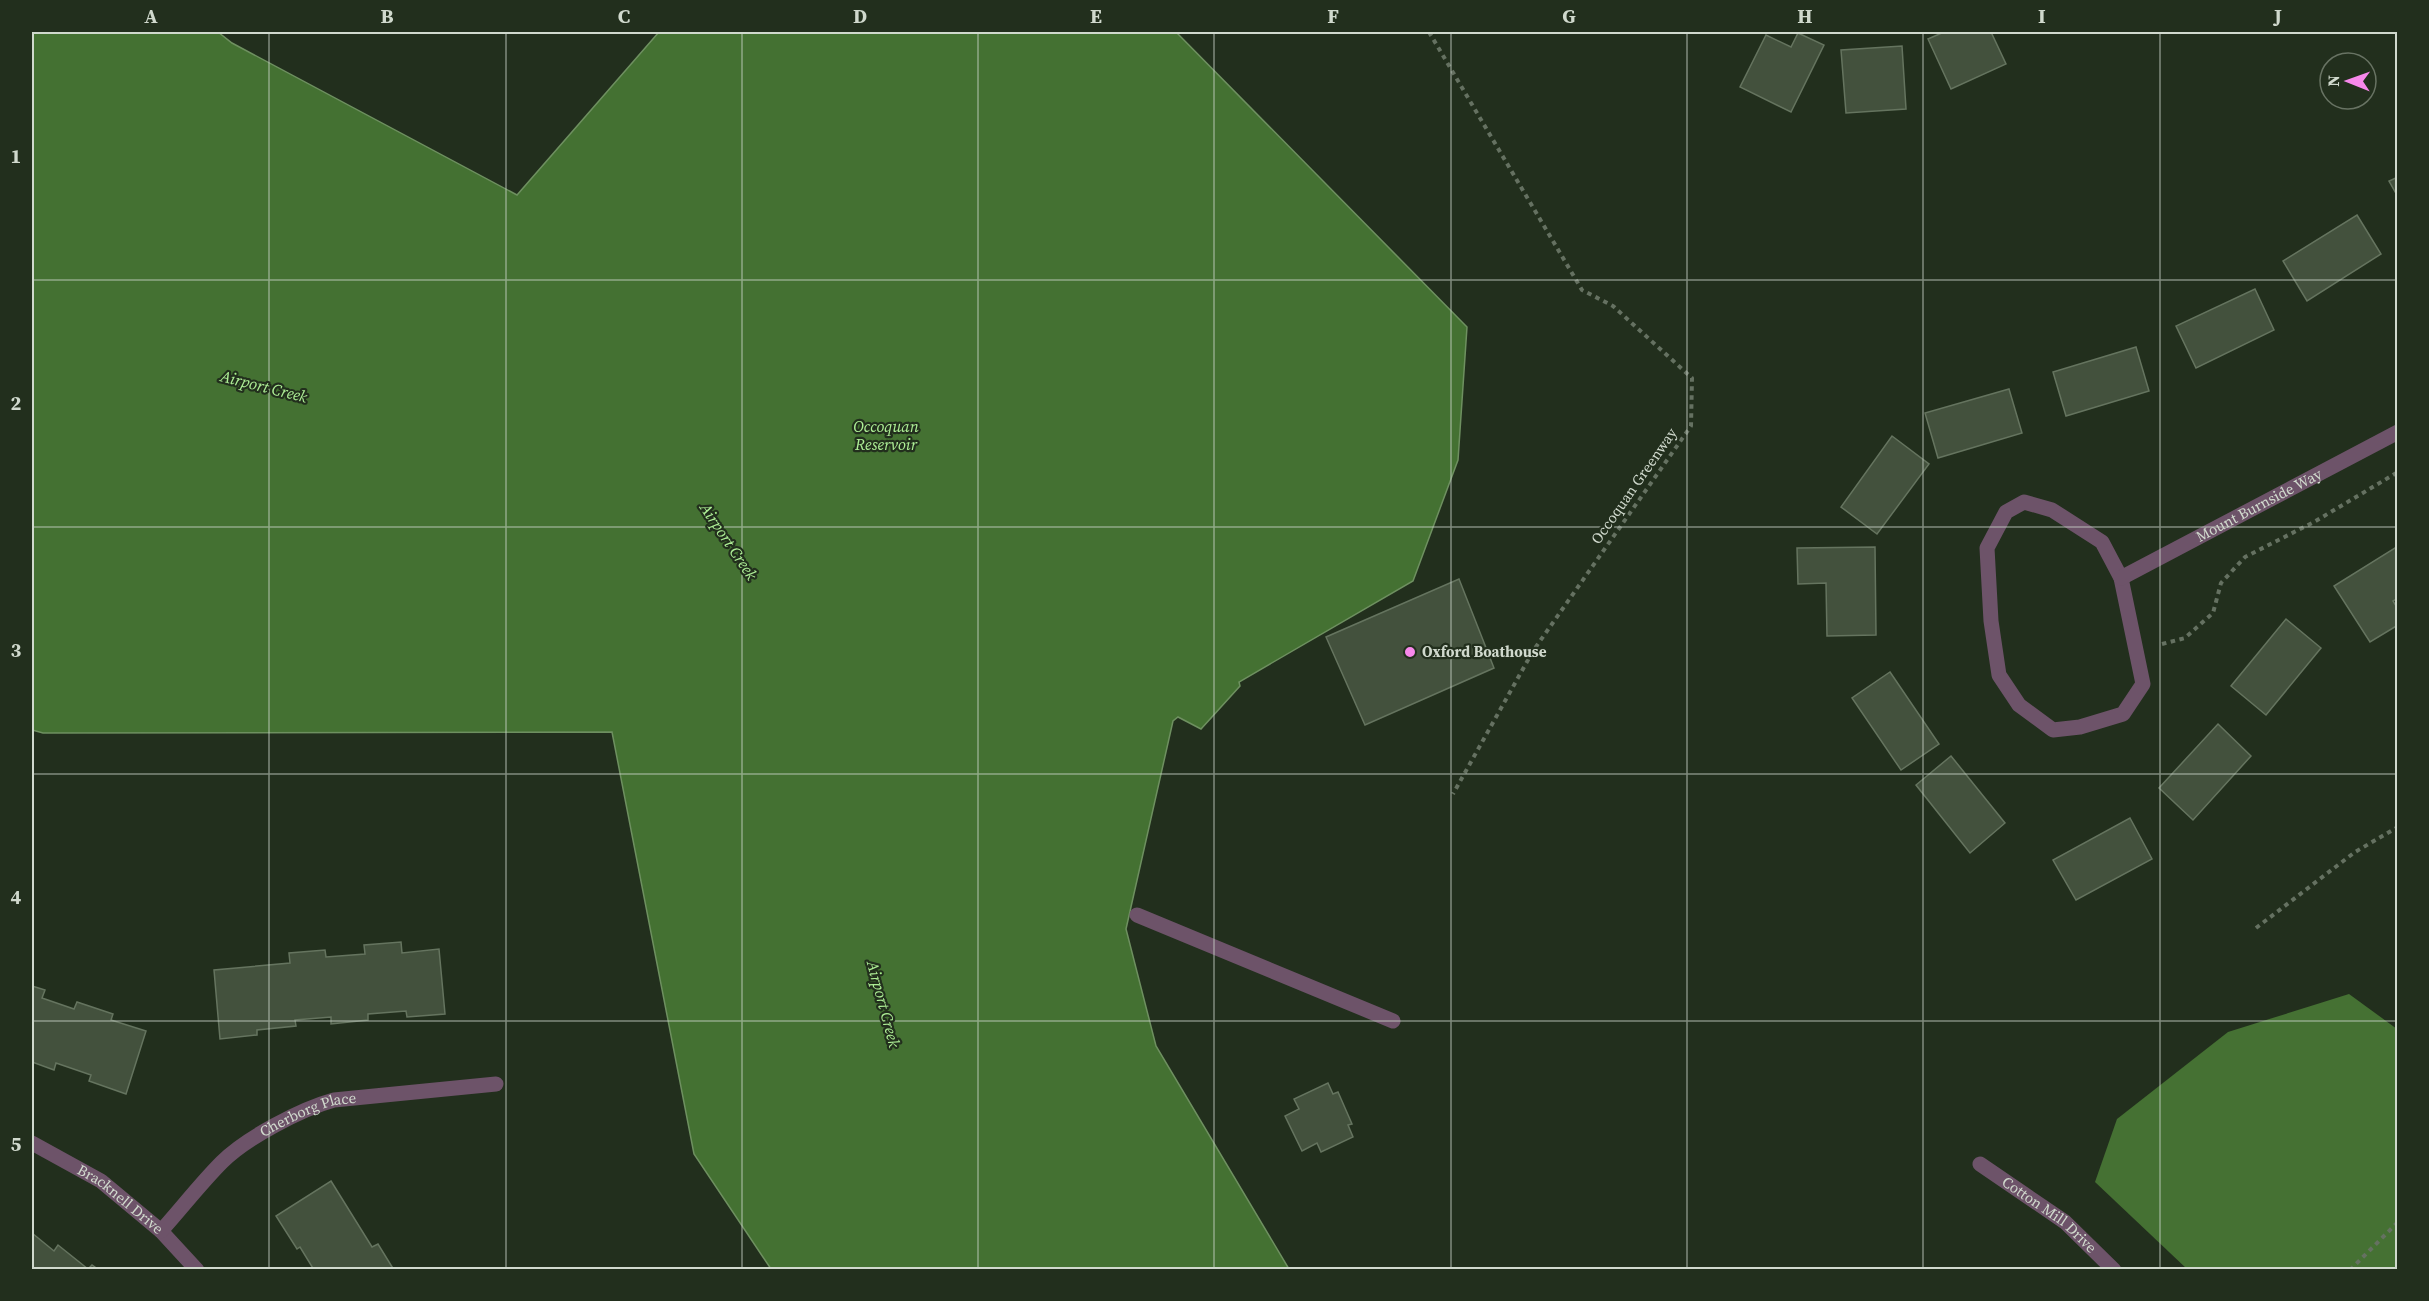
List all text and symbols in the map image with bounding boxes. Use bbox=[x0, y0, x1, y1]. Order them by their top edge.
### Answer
text: A bbox=[144, 2, 158, 30]
text: B bbox=[380, 2, 394, 30]
text: C bbox=[618, 2, 630, 30]
text: D bbox=[853, 2, 867, 30]
text: E bbox=[1090, 2, 1102, 30]
text: F bbox=[1327, 2, 1339, 30]
text: G bbox=[1562, 2, 1576, 30]
text: H bbox=[1797, 2, 1813, 30]
text: I bbox=[2038, 2, 2046, 30]
text: J bbox=[2272, 2, 2282, 30]
north arrow bbox=[2318, 51, 2378, 111]
text: N bbox=[2322, 74, 2344, 87]
text: 1 bbox=[11, 142, 21, 170]
water label: Airport Creek bbox=[217, 364, 310, 408]
text: 2 bbox=[11, 389, 22, 417]
water label: Occoquan Reservoir bbox=[853, 415, 919, 455]
street label: Occoquan Greenway bbox=[1586, 423, 1682, 548]
street label: Mount Burnside Way bbox=[2192, 463, 2326, 547]
water label: Airport Creek bbox=[694, 497, 763, 584]
text: 3 bbox=[11, 636, 22, 664]
place label: Oxford Boathouse bbox=[1422, 641, 1547, 662]
marker: Oxford Boathouse bbox=[1403, 645, 1417, 659]
text: 4 bbox=[11, 883, 22, 911]
water label: Airport Creek bbox=[862, 957, 906, 1050]
street label: Cherborg Place bbox=[255, 1087, 357, 1142]
text: 5 bbox=[11, 1130, 22, 1158]
street label: Bracknell Drive bbox=[74, 1159, 168, 1239]
street label: Cotton Mill Drive bbox=[1998, 1171, 2102, 1258]

